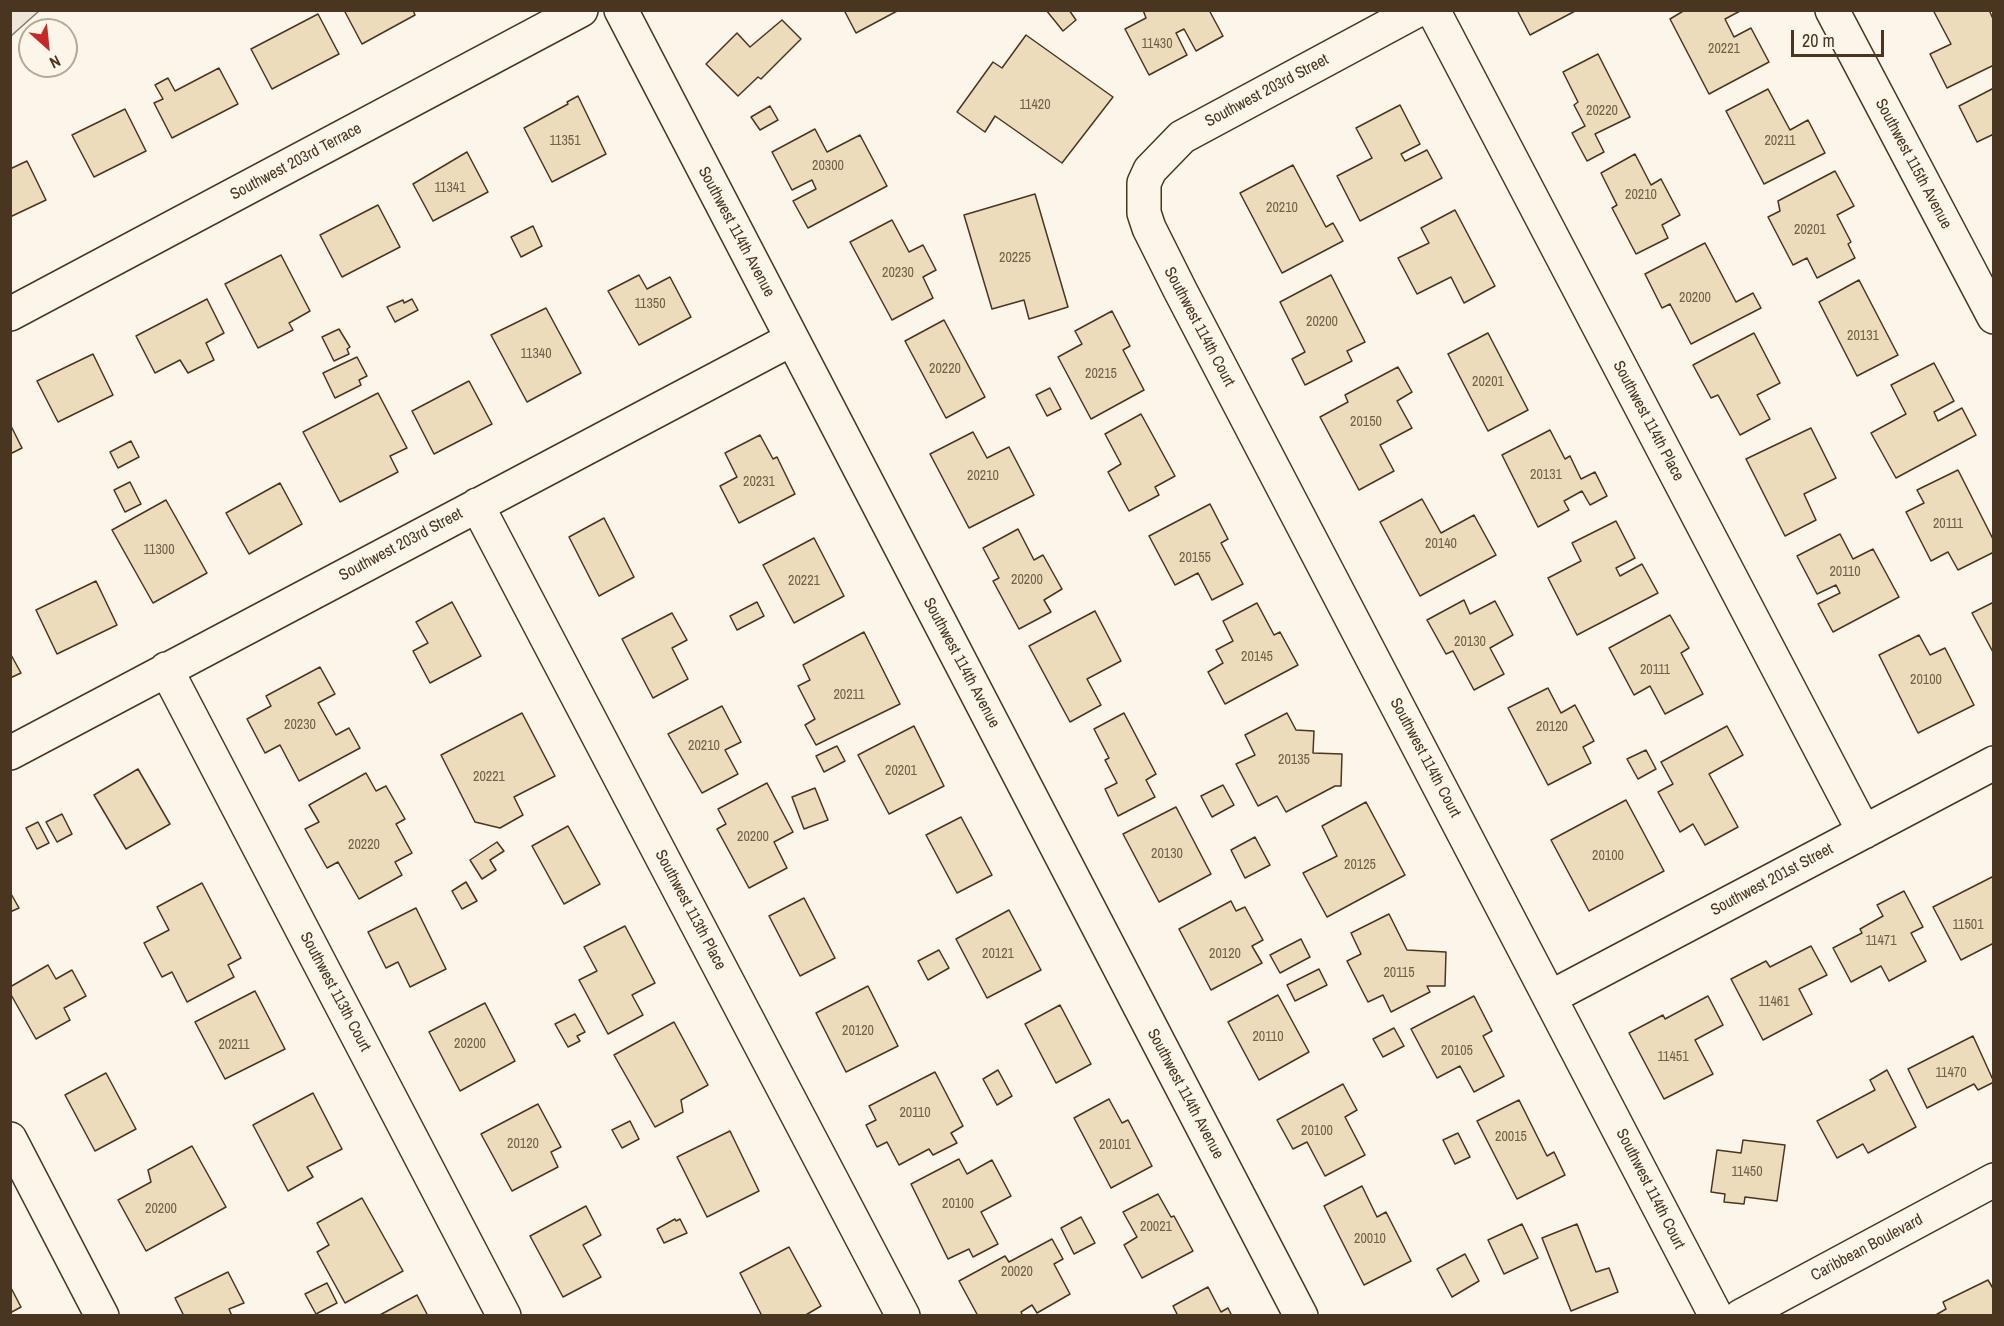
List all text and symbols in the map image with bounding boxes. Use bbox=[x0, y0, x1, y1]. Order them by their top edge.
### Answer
north arrow bbox=[18, 18, 78, 78]
scale bar bbox=[1794, 18, 1887, 56]
text: 20 m bbox=[1802, 28, 1835, 53]
house number: 11430 bbox=[1141, 36, 1173, 52]
house number: 20221 bbox=[1708, 41, 1740, 57]
text: N bbox=[46, 50, 64, 74]
street label: Southwest 203rd Street bbox=[1202, 50, 1332, 132]
street label: Southwest 115th Avenue bbox=[1871, 96, 1955, 232]
house number: 11420 bbox=[1019, 97, 1051, 113]
house number: 20220 bbox=[1586, 103, 1618, 119]
street label: Southwest 203rd Terrace bbox=[227, 119, 365, 205]
house number: 11351 bbox=[549, 133, 581, 149]
house number: 20211 bbox=[1764, 133, 1796, 149]
house number: 20300 bbox=[812, 158, 844, 174]
street label: Southwest 114th Avenue bbox=[694, 164, 778, 300]
house number: 11341 bbox=[434, 180, 466, 196]
house number: 20210 bbox=[1625, 187, 1657, 203]
house number: 20210 bbox=[1266, 200, 1298, 216]
house number: 20201 bbox=[1794, 222, 1826, 238]
house number: 20225 bbox=[999, 250, 1031, 266]
street label: Southwest 114th Court bbox=[1159, 264, 1239, 390]
house number: 20230 bbox=[882, 265, 914, 281]
house number: 20200 bbox=[1679, 290, 1711, 306]
house number: 11350 bbox=[634, 296, 666, 312]
house number: 20200 bbox=[1306, 314, 1338, 330]
house number: 20131 bbox=[1847, 328, 1879, 344]
house number: 11340 bbox=[520, 346, 552, 362]
street label: Southwest 114th Place bbox=[1608, 358, 1688, 484]
house number: 20220 bbox=[929, 361, 961, 377]
house number: 20215 bbox=[1085, 366, 1117, 382]
house number: 20201 bbox=[1472, 374, 1504, 390]
house number: 20150 bbox=[1350, 414, 1382, 430]
house number: 20131 bbox=[1530, 467, 1562, 483]
house number: 20210 bbox=[967, 468, 999, 484]
house number: 20231 bbox=[743, 474, 775, 490]
street label: Southwest 203rd Street bbox=[336, 504, 466, 586]
house number: 20111 bbox=[1933, 516, 1963, 532]
house number: 20140 bbox=[1425, 536, 1457, 552]
house number: 11300 bbox=[143, 542, 175, 558]
house number: 20155 bbox=[1179, 550, 1211, 566]
house number: 20110 bbox=[1829, 564, 1861, 580]
house number: 20200 bbox=[1011, 572, 1043, 588]
house number: 20221 bbox=[788, 573, 820, 589]
street label: Southwest 114th Avenue bbox=[919, 595, 1003, 731]
house number: 20130 bbox=[1454, 634, 1486, 650]
house number: 20145 bbox=[1241, 649, 1273, 665]
house number: 20111 bbox=[1640, 662, 1670, 678]
house number: 20100 bbox=[1910, 672, 1942, 688]
house number: 20211 bbox=[833, 687, 865, 703]
street label: Southwest 114th Court bbox=[1385, 695, 1465, 821]
house number: 20230 bbox=[284, 717, 316, 733]
house number: 20120 bbox=[1536, 719, 1568, 735]
house number: 20210 bbox=[688, 738, 720, 754]
house number: 20135 bbox=[1278, 752, 1310, 768]
house number: 20201 bbox=[885, 763, 917, 779]
house number: 20221 bbox=[473, 769, 505, 785]
house number: 20200 bbox=[737, 829, 769, 845]
house number: 20220 bbox=[348, 837, 380, 853]
street label: Southwest 201st Street bbox=[1708, 840, 1836, 920]
house number: 20130 bbox=[1151, 846, 1183, 862]
street label: Southwest 113th Place bbox=[650, 847, 730, 973]
house number: 20100 bbox=[1592, 848, 1624, 864]
house number: 20125 bbox=[1344, 857, 1376, 873]
house number: 11501 bbox=[1952, 917, 1984, 933]
street label: Southwest 113th Court bbox=[295, 929, 375, 1055]
house number: 11471 bbox=[1865, 933, 1897, 949]
house number: 20121 bbox=[982, 946, 1014, 962]
house number: 20120 bbox=[1209, 946, 1241, 962]
house number: 20115 bbox=[1383, 965, 1415, 981]
house number: 11461 bbox=[1758, 994, 1790, 1010]
house number: 20120 bbox=[842, 1023, 874, 1039]
street label: Southwest 114th Avenue bbox=[1143, 1026, 1227, 1162]
house number: 20110 bbox=[1252, 1029, 1284, 1045]
house number: 20200 bbox=[454, 1036, 486, 1052]
house number: 20211 bbox=[218, 1037, 250, 1053]
house number: 20105 bbox=[1441, 1043, 1473, 1059]
house number: 11451 bbox=[1657, 1049, 1689, 1065]
house number: 11470 bbox=[1935, 1065, 1967, 1081]
house number: 20110 bbox=[899, 1105, 931, 1121]
house number: 20100 bbox=[1301, 1123, 1333, 1139]
street label: Southwest 114th Court bbox=[1611, 1126, 1689, 1252]
house number: 20015 bbox=[1495, 1129, 1527, 1145]
house number: 20120 bbox=[507, 1136, 539, 1152]
house number: 20101 bbox=[1099, 1137, 1131, 1153]
house number: 11450 bbox=[1731, 1164, 1763, 1180]
house number: 20100 bbox=[942, 1196, 974, 1212]
house number: 20200 bbox=[145, 1201, 177, 1217]
street label: Caribbean Boulevard bbox=[1808, 1210, 1926, 1286]
house number: 20021 bbox=[1140, 1219, 1172, 1235]
house number: 20010 bbox=[1354, 1231, 1386, 1247]
house number: 20020 bbox=[1001, 1264, 1033, 1280]

